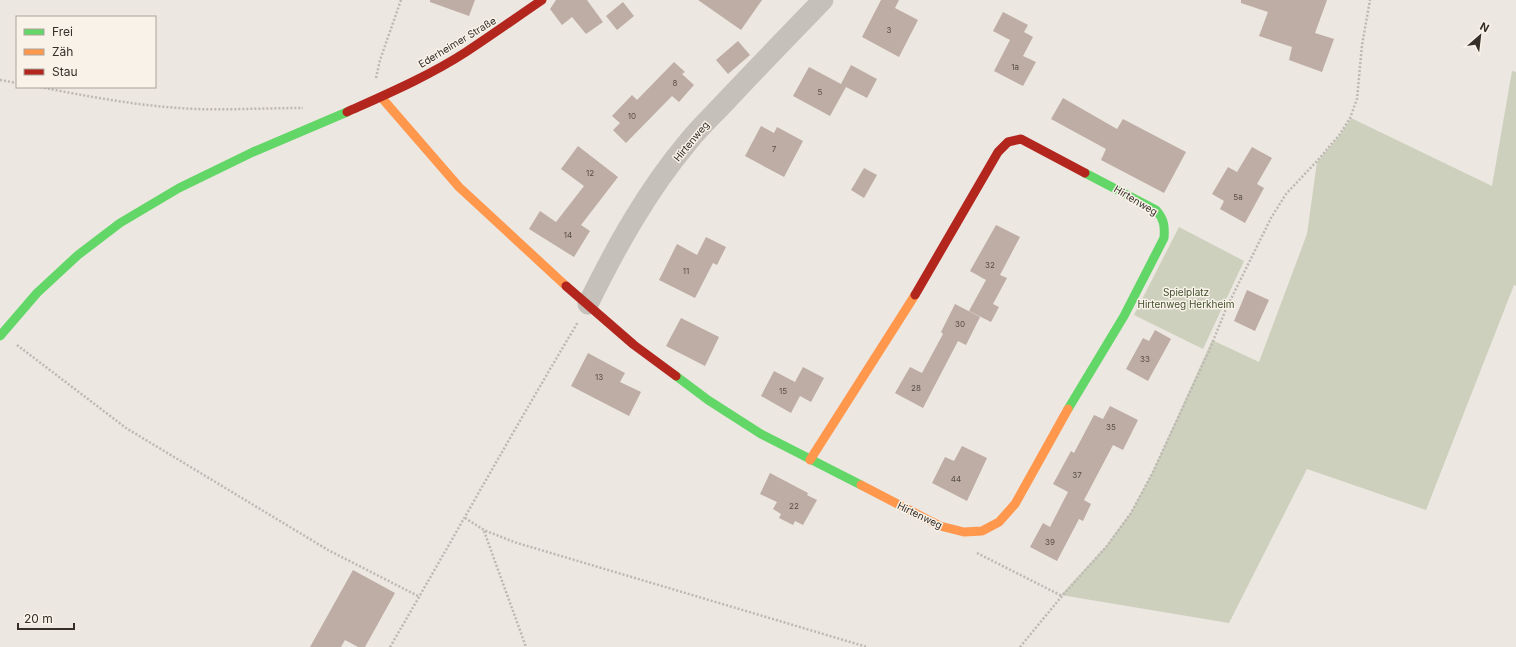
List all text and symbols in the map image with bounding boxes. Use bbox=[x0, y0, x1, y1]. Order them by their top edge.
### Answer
street label: Ederheimer Straße bbox=[416, 14, 498, 70]
legend bbox=[16, 16, 156, 88]
north arrow bbox=[1460, 16, 1500, 56]
text: N bbox=[1478, 19, 1492, 35]
text: Frei bbox=[52, 24, 73, 39]
house number: 3 bbox=[887, 25, 892, 35]
text: Zäh bbox=[52, 44, 73, 59]
house number: 1a bbox=[1011, 62, 1019, 72]
text: Stau bbox=[52, 64, 78, 79]
house number: 8 bbox=[673, 78, 678, 88]
house number: 5 bbox=[818, 87, 823, 97]
house number: 10 bbox=[628, 111, 636, 121]
street label: Hirtenweg bbox=[671, 119, 711, 163]
house number: 7 bbox=[772, 144, 777, 154]
house number: 12 bbox=[586, 168, 594, 178]
street label: Hirtenweg bbox=[1112, 182, 1160, 218]
house number: 5a bbox=[1233, 192, 1243, 202]
house number: 14 bbox=[564, 230, 572, 240]
house number: 32 bbox=[985, 260, 995, 270]
house number: 11 bbox=[683, 266, 689, 276]
park label: Spielplatz Hirtenweg Herkheim bbox=[1137, 286, 1235, 310]
house number: 30 bbox=[955, 319, 965, 329]
house number: 33 bbox=[1140, 354, 1150, 364]
house number: 13 bbox=[595, 372, 603, 382]
house number: 28 bbox=[911, 383, 921, 393]
house number: 15 bbox=[779, 386, 787, 396]
house number: 35 bbox=[1106, 422, 1116, 432]
house number: 37 bbox=[1072, 470, 1082, 480]
house number: 44 bbox=[951, 474, 961, 484]
street label: Hirtenweg bbox=[896, 499, 944, 531]
house number: 22 bbox=[789, 501, 799, 511]
house number: 39 bbox=[1045, 537, 1055, 547]
scale bar bbox=[18, 605, 74, 631]
text: 20 m bbox=[24, 611, 53, 626]

